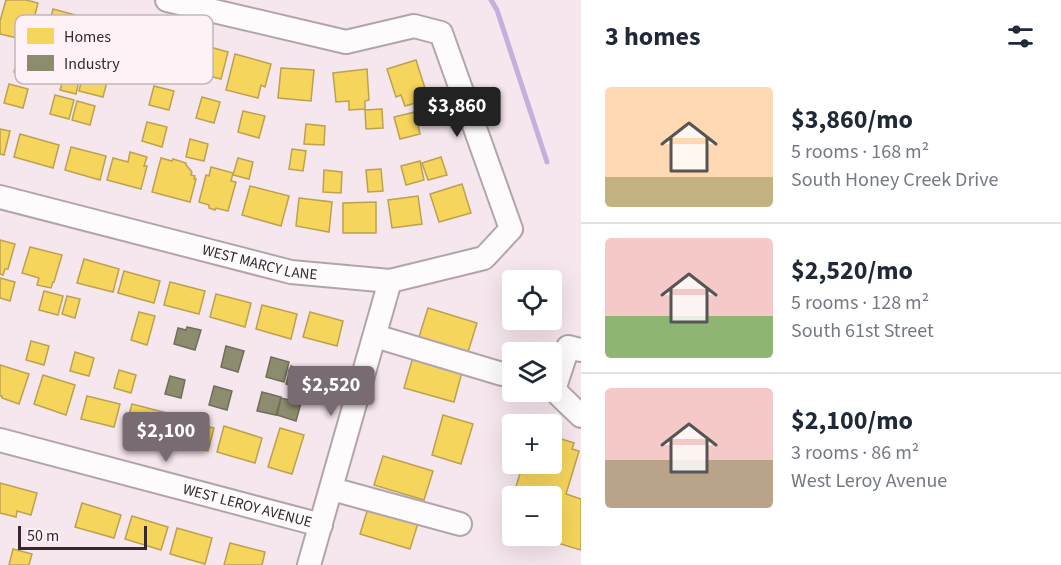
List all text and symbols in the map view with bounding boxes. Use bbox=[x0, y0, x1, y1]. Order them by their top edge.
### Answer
legend bbox=[15, 15, 213, 84]
text: 3 homes bbox=[605, 18, 700, 55]
icon: filters bbox=[1004, 20, 1037, 53]
text: Homes bbox=[64, 26, 111, 48]
text: Industry bbox=[64, 53, 120, 75]
pin: $3,860 bbox=[408, 87, 506, 138]
text: $3,860 bbox=[428, 92, 486, 120]
text: $3,860/mo bbox=[791, 101, 913, 138]
icon: home bbox=[653, 111, 725, 183]
text: 5 rooms · 168 m² bbox=[791, 138, 929, 166]
text: South Honey Creek Drive bbox=[791, 166, 998, 194]
street label: WEST MARCY LANE bbox=[200, 239, 318, 285]
text: $2,520/mo bbox=[791, 252, 913, 289]
icon: home bbox=[653, 262, 725, 334]
map controls bbox=[502, 270, 562, 546]
button: locate bbox=[502, 270, 562, 330]
text: 5 rooms · 128 m² bbox=[791, 289, 929, 317]
text: South 61st Street bbox=[791, 317, 934, 345]
button: layers bbox=[502, 342, 562, 402]
pin: $2,520 bbox=[282, 366, 380, 417]
text: $2,520 bbox=[302, 371, 360, 399]
text: $2,100/mo bbox=[791, 402, 913, 439]
pin: $2,100 bbox=[117, 412, 215, 463]
icon: home bbox=[653, 412, 725, 484]
button: + bbox=[502, 414, 562, 474]
text: $2,100 bbox=[137, 417, 195, 445]
text: 3 rooms · 86 m² bbox=[791, 439, 919, 467]
text: West Leroy Avenue bbox=[791, 467, 947, 495]
street label: WEST LEROY AVENUE bbox=[180, 479, 314, 533]
button: − bbox=[502, 486, 562, 546]
scale bar bbox=[18, 523, 147, 550]
text: 50 m bbox=[27, 525, 59, 547]

